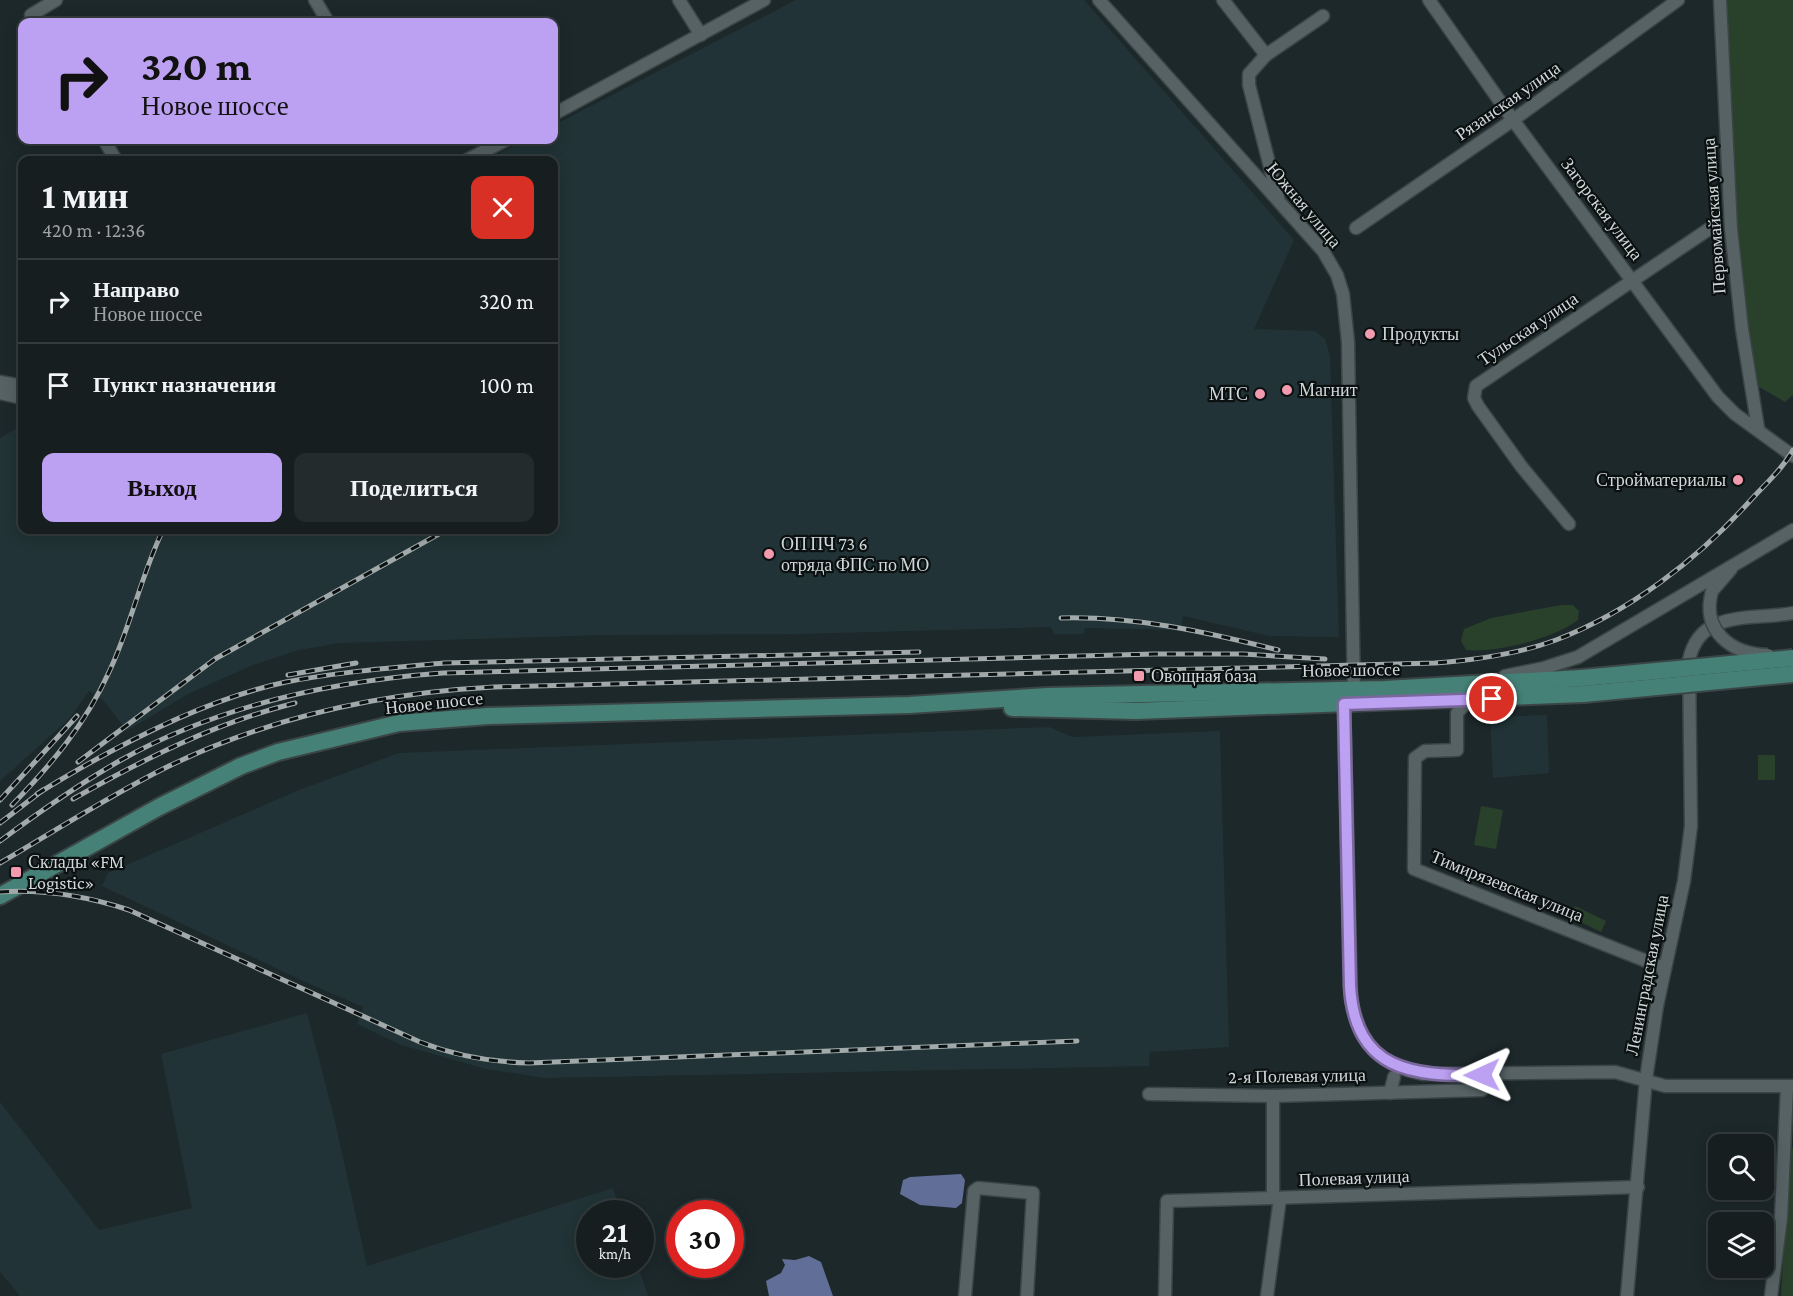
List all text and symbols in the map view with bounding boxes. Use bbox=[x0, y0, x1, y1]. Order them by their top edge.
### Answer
icon: right bbox=[42, 42, 120, 120]
text: 320 m bbox=[141, 42, 252, 89]
street label: Рязанская улица bbox=[1452, 58, 1564, 144]
text: Новое шоссе bbox=[141, 91, 289, 121]
street label: Первомайская улица bbox=[1699, 137, 1729, 295]
street label: Загорская улица bbox=[1557, 154, 1647, 264]
street label: Южная улица bbox=[1263, 158, 1345, 252]
text: 1 мин bbox=[42, 176, 128, 216]
button: close bbox=[471, 176, 534, 239]
text: 420 m · 12:36 bbox=[42, 219, 145, 241]
text: Направо bbox=[93, 277, 179, 302]
icon: right bbox=[42, 285, 75, 318]
street label: Тульская улица bbox=[1474, 288, 1582, 370]
text: 320 m bbox=[479, 289, 534, 314]
text: Новое шоссе bbox=[93, 303, 202, 325]
place label: Продукты bbox=[1382, 324, 1459, 344]
marker: Продукты bbox=[1363, 327, 1377, 341]
icon: arrive bbox=[42, 369, 75, 402]
text: Пункт назначения bbox=[93, 372, 276, 397]
text: 100 m bbox=[480, 373, 534, 398]
place label: Магнит bbox=[1299, 380, 1358, 400]
marker: Магнит bbox=[1280, 383, 1294, 397]
place label: МТС bbox=[1209, 384, 1248, 404]
marker: МТС bbox=[1253, 387, 1267, 401]
button: Выход bbox=[42, 453, 282, 522]
button: Поделиться bbox=[294, 453, 534, 522]
place label: Стройматериалы bbox=[1596, 470, 1726, 490]
marker: Стройматериалы bbox=[1731, 473, 1745, 487]
place label: ОП ПЧ 73 6 отряда ФПС по МО bbox=[781, 534, 929, 575]
marker: ОП ПЧ 73 6 отряда ФПС по МО bbox=[762, 547, 776, 561]
street label: Новое шоссе bbox=[1302, 659, 1400, 681]
place label: Овощная база bbox=[1151, 666, 1257, 686]
marker: Овощная база bbox=[1132, 669, 1146, 683]
pin bbox=[1466, 673, 1517, 724]
icon: arrive bbox=[1475, 682, 1508, 715]
street label: Новое шоссе bbox=[384, 688, 484, 718]
street label: Тимирязевская улица bbox=[1428, 846, 1586, 926]
place label: Склады «FM Logistic» bbox=[28, 852, 124, 893]
marker: Склады «FM Logistic» bbox=[9, 865, 23, 879]
street label: Ленинградская улица bbox=[1622, 893, 1672, 1057]
position arrow bbox=[1450, 1043, 1514, 1107]
street label: 2-я Полевая улица bbox=[1228, 1065, 1366, 1087]
map controls bbox=[1708, 1134, 1774, 1278]
button: search bbox=[1708, 1134, 1774, 1200]
street label: Полевая улица bbox=[1298, 1166, 1410, 1190]
speed limit sign: 30 bbox=[666, 1200, 744, 1278]
button: layers bbox=[1708, 1212, 1774, 1278]
text: 21 bbox=[602, 1215, 628, 1248]
text: km/h bbox=[599, 1246, 631, 1262]

